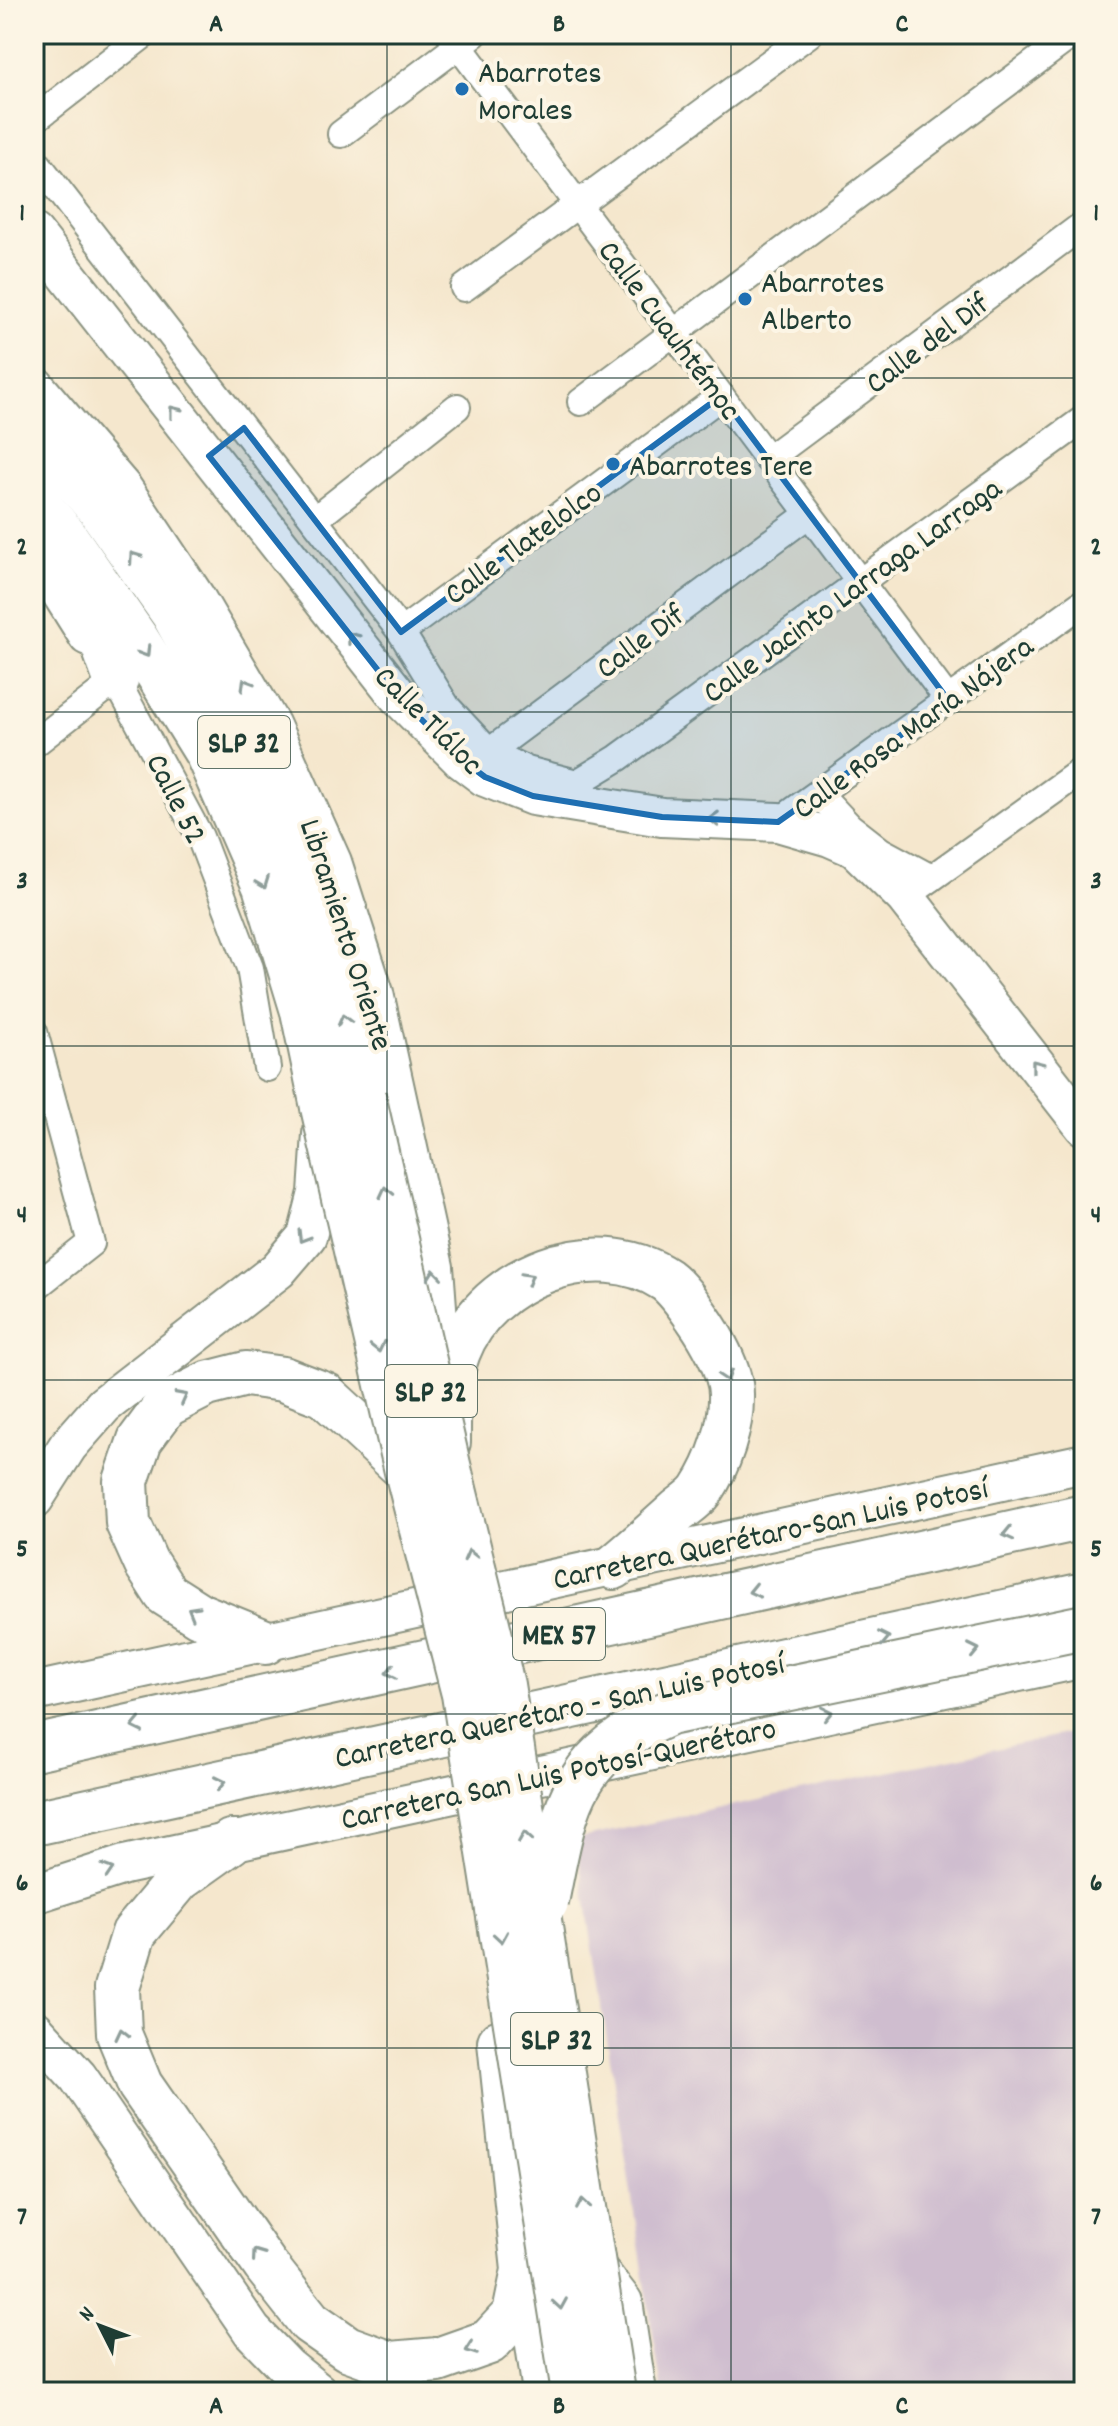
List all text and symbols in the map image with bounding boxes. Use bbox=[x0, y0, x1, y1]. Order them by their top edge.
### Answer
text: A bbox=[209, 7, 223, 44]
text: B bbox=[553, 7, 565, 44]
text: C bbox=[896, 7, 909, 44]
place label: Abarrotes Morales bbox=[478, 53, 602, 136]
marker: Abarrotes Morales bbox=[453, 80, 471, 98]
text: 1 bbox=[19, 196, 25, 233]
text: 1 bbox=[1093, 196, 1099, 233]
street label: Calle Cuauhtémoc bbox=[584, 232, 750, 432]
place label: Abarrotes Alberto bbox=[761, 263, 885, 346]
street label: Calle del Dif bbox=[857, 284, 1001, 408]
marker: Abarrotes Alberto bbox=[736, 290, 754, 308]
one-way arrow bbox=[170, 405, 184, 420]
place label: Abarrotes Tere bbox=[629, 446, 813, 492]
marker: Abarrotes Tere bbox=[604, 455, 622, 473]
street label: Calle Jacinto Larraga Larraga bbox=[695, 468, 1014, 717]
street label: Calle Tlatelolco bbox=[436, 473, 613, 619]
text: 2 bbox=[16, 530, 28, 567]
text: 2 bbox=[1090, 530, 1102, 567]
one-way arrow bbox=[129, 551, 144, 565]
street label: Calle Dif bbox=[588, 595, 697, 693]
street label: Calle Rosa María Nájera bbox=[785, 626, 1046, 833]
one-way arrow bbox=[348, 631, 362, 646]
one-way arrow bbox=[135, 644, 150, 658]
street label: Calle Tláloc bbox=[361, 657, 492, 788]
one-way arrow bbox=[240, 678, 256, 693]
road number: SLP 32 bbox=[198, 716, 290, 768]
street label: Calle 52 bbox=[131, 747, 216, 854]
one-way arrow bbox=[707, 811, 720, 828]
street label: Libramiento Oriente bbox=[284, 814, 402, 1057]
text: 3 bbox=[16, 864, 28, 901]
text: 3 bbox=[1090, 864, 1102, 901]
one-way arrow bbox=[253, 875, 270, 889]
one-way arrow bbox=[337, 1014, 354, 1027]
one-way arrow bbox=[1031, 1060, 1046, 1074]
one-way arrow bbox=[378, 1186, 395, 1200]
text: 4 bbox=[17, 1198, 27, 1235]
text: 4 bbox=[1091, 1198, 1101, 1235]
one-way arrow bbox=[298, 1229, 313, 1243]
one-way arrow bbox=[426, 1268, 443, 1281]
one-way arrow bbox=[519, 1272, 534, 1288]
one-way arrow bbox=[369, 1339, 386, 1353]
road number: SLP 32 bbox=[385, 1365, 477, 1417]
one-way arrow bbox=[717, 1369, 733, 1383]
one-way arrow bbox=[174, 1391, 188, 1406]
street label: Carretera Querétaro-San Luis Potosí bbox=[549, 1468, 995, 1606]
one-way arrow bbox=[1002, 1525, 1015, 1542]
text: 5 bbox=[16, 1532, 28, 1569]
text: 5 bbox=[1090, 1532, 1102, 1569]
one-way arrow bbox=[463, 1548, 480, 1562]
one-way arrow bbox=[748, 1582, 761, 1599]
one-way arrow bbox=[187, 1605, 202, 1621]
road number: MEX 57 bbox=[513, 1608, 605, 1660]
one-way arrow bbox=[877, 1630, 890, 1647]
one-way arrow bbox=[967, 1642, 980, 1659]
street label: Carretera Querétaro - San Luis Potosí bbox=[331, 1643, 791, 1784]
one-way arrow bbox=[385, 1663, 398, 1680]
one-way arrow bbox=[820, 1705, 834, 1722]
street label: Carretera San Luis Potosí-Querétaro bbox=[337, 1708, 781, 1846]
one-way arrow bbox=[130, 1717, 144, 1734]
one-way arrow bbox=[212, 1775, 226, 1792]
one-way arrow bbox=[518, 1830, 535, 1844]
one-way arrow bbox=[101, 1864, 115, 1880]
text: 6 bbox=[16, 1866, 28, 1903]
text: 6 bbox=[1090, 1866, 1102, 1903]
one-way arrow bbox=[492, 1930, 509, 1944]
road number: SLP 32 bbox=[511, 2013, 603, 2065]
one-way arrow bbox=[114, 2028, 131, 2042]
one-way arrow bbox=[575, 2198, 592, 2211]
text: 7 bbox=[17, 2200, 27, 2237]
text: 7 bbox=[1091, 2200, 1101, 2237]
one-way arrow bbox=[252, 2249, 267, 2263]
north arrow bbox=[60, 2286, 140, 2366]
one-way arrow bbox=[551, 2297, 568, 2311]
text: N bbox=[73, 2300, 103, 2329]
one-way arrow bbox=[465, 2339, 479, 2355]
text: A bbox=[209, 2389, 223, 2426]
text: B bbox=[553, 2389, 565, 2426]
text: C bbox=[896, 2389, 909, 2426]

